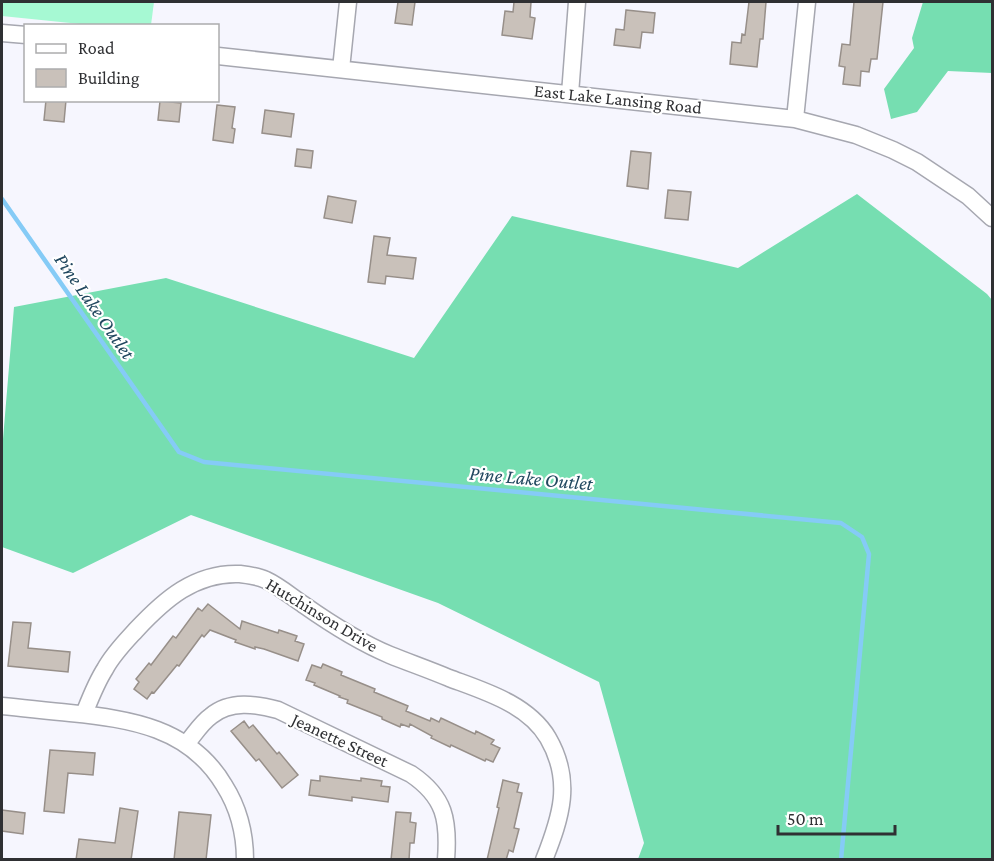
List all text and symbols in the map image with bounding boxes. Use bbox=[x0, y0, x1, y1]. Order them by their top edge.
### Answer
legend bbox=[24, 24, 219, 102]
text: Road bbox=[78, 38, 115, 58]
text: Building bbox=[78, 68, 140, 88]
street label: East Lake Lansing Road bbox=[533, 80, 703, 118]
water label: Pine Lake Outlet bbox=[50, 249, 140, 364]
water label: Pine Lake Outlet bbox=[468, 462, 595, 494]
street label: Hutchinson Drive bbox=[262, 574, 382, 656]
street label: Jeanette Street bbox=[287, 708, 392, 772]
scale bar bbox=[778, 798, 895, 836]
text: 50 m bbox=[787, 809, 824, 829]

